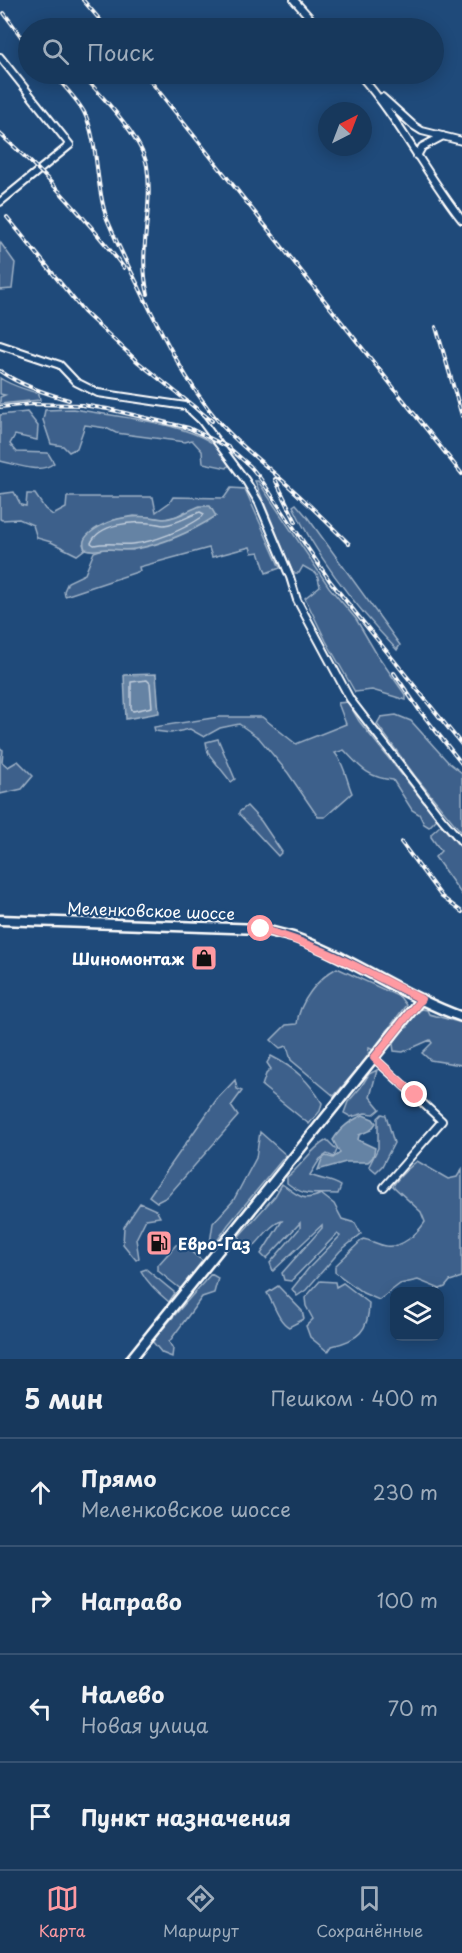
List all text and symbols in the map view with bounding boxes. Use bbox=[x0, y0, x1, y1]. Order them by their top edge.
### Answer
search box bbox=[18, 18, 444, 84]
icon: search bbox=[39, 35, 72, 68]
text: Поиск bbox=[87, 35, 154, 68]
north arrow bbox=[318, 102, 372, 156]
street label: Меленковское шоссе bbox=[67, 895, 235, 925]
route start bbox=[247, 915, 273, 941]
shop icon: Шиномонтаж bbox=[189, 943, 219, 973]
place label: Шиномонтаж bbox=[72, 946, 184, 970]
route end bbox=[401, 1081, 427, 1107]
fuel station icon: Евро-Газ bbox=[144, 1228, 174, 1258]
place label: Евро-Газ bbox=[178, 1231, 251, 1255]
map controls bbox=[390, 1287, 444, 1341]
button: layers bbox=[390, 1287, 444, 1341]
text: 5 мин bbox=[24, 1379, 103, 1418]
text: Пешком · 400 m bbox=[270, 1383, 438, 1413]
text: Прямо bbox=[81, 1461, 156, 1494]
icon: ahead bbox=[24, 1476, 57, 1509]
text: 230 m bbox=[373, 1477, 438, 1507]
text: Меленковское шоссе bbox=[81, 1494, 291, 1524]
icon: right bbox=[24, 1584, 57, 1617]
text: Направо bbox=[81, 1584, 182, 1617]
text: 100 m bbox=[377, 1585, 438, 1615]
text: Налево bbox=[81, 1677, 164, 1710]
icon: left bbox=[24, 1692, 57, 1725]
text: 70 m bbox=[388, 1693, 438, 1723]
text: Новая улица bbox=[81, 1710, 208, 1740]
icon: arrive bbox=[24, 1800, 57, 1833]
text: Пункт назначения bbox=[81, 1800, 291, 1833]
tab: Карта bbox=[39, 1882, 86, 1942]
tab: Маршрут bbox=[163, 1882, 239, 1942]
tab: Сохранённые bbox=[316, 1882, 423, 1942]

